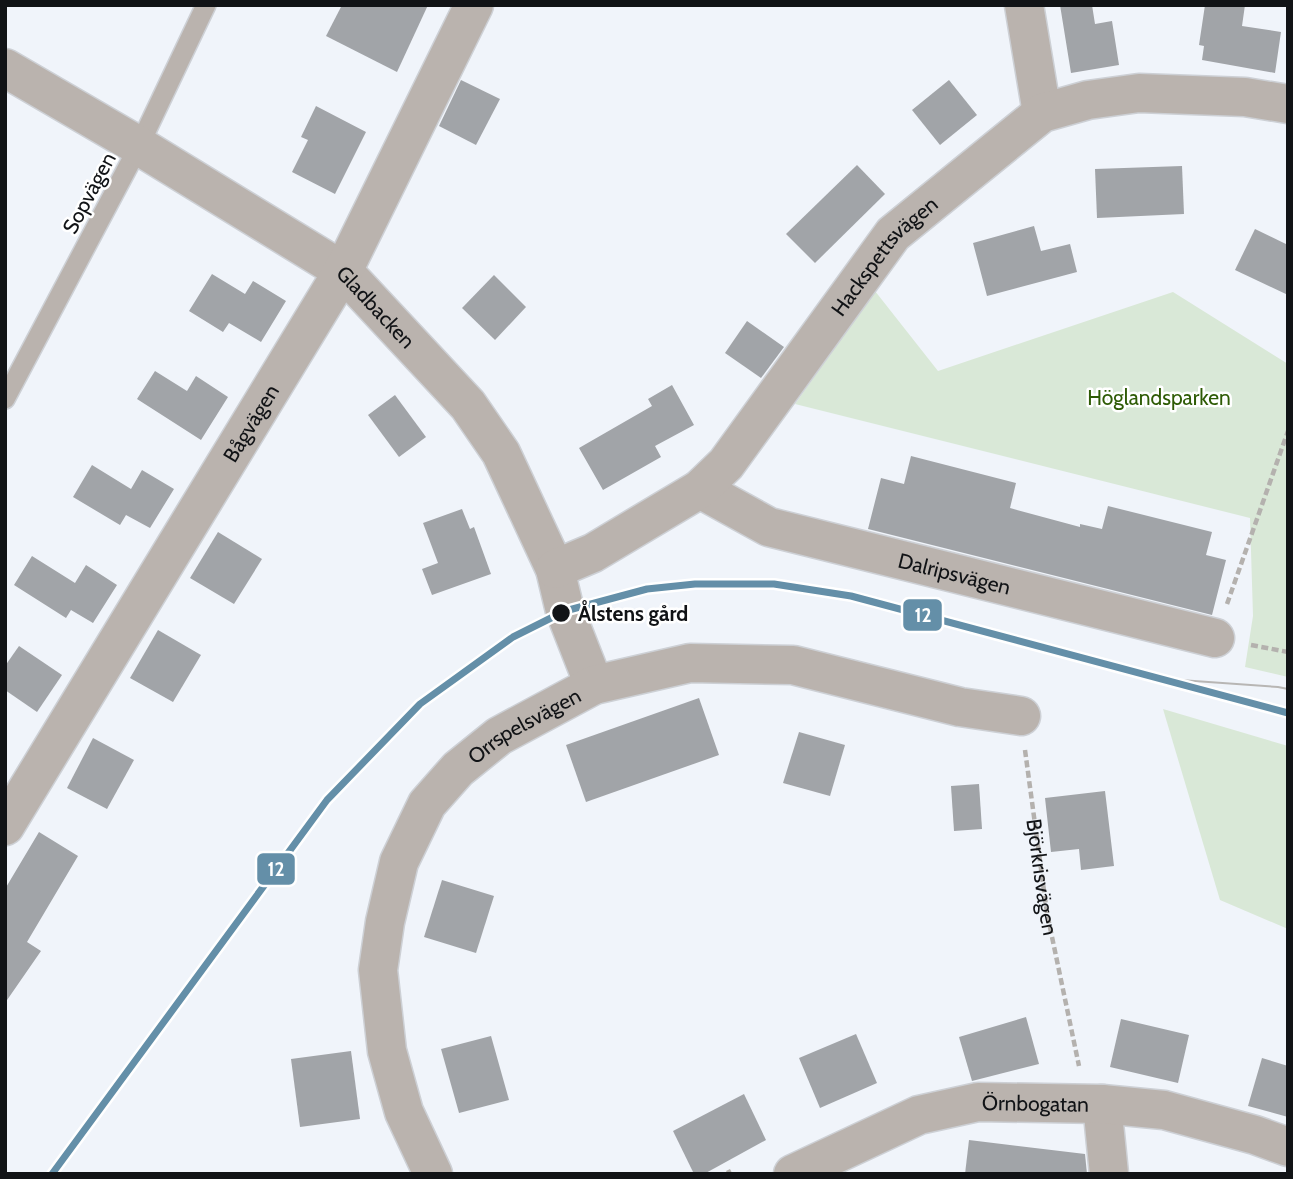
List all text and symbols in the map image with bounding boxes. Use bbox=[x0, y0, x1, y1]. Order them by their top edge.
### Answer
street label: Sopvägen bbox=[57, 148, 121, 238]
street label: Hackspettsvägen bbox=[825, 191, 942, 320]
street label: Gladbacken bbox=[332, 260, 421, 353]
street label: Bågvägen bbox=[217, 379, 284, 466]
park label: Höglandsparken bbox=[1087, 385, 1231, 410]
street label: Dalripsvägen bbox=[896, 547, 1013, 599]
line badge: 12 bbox=[902, 598, 943, 632]
place label: Ålstens gård bbox=[578, 600, 688, 626]
marker: Ålstens gård bbox=[550, 602, 572, 624]
text: 12 bbox=[914, 604, 932, 627]
street label: Orrspelsvägen bbox=[462, 682, 585, 769]
street label: Björkrisvägen bbox=[1022, 817, 1064, 937]
line badge: 12 bbox=[256, 852, 296, 886]
text: 12 bbox=[267, 858, 285, 881]
street label: Örnbogatan bbox=[982, 1090, 1089, 1116]

